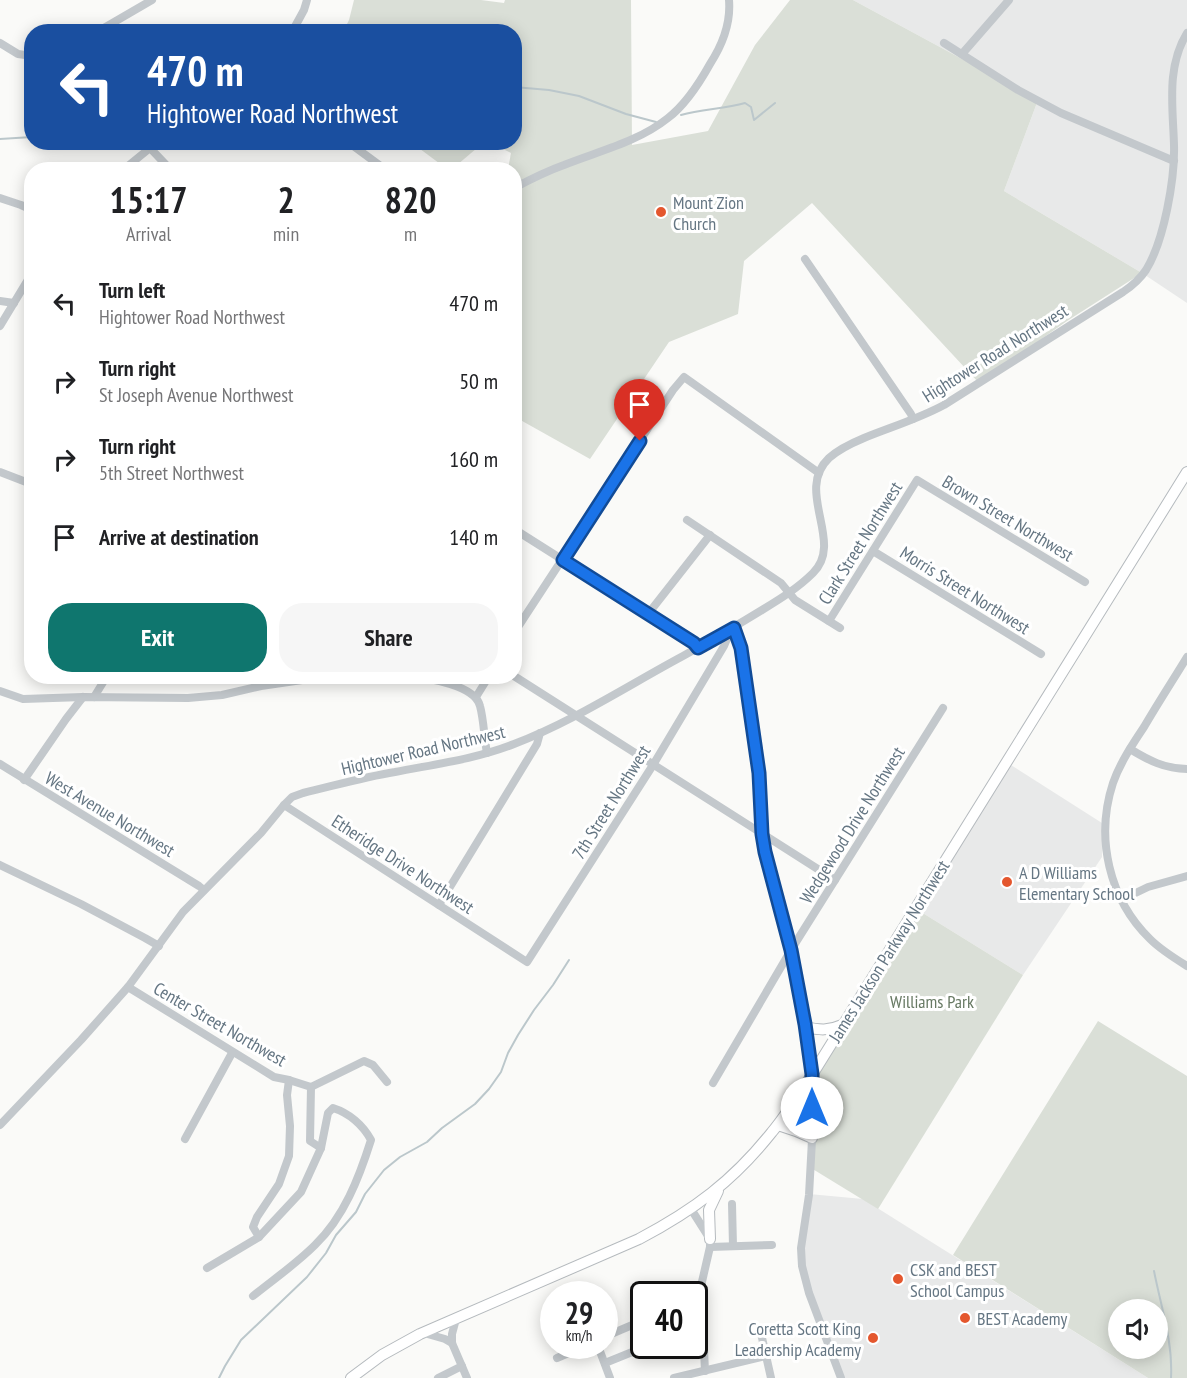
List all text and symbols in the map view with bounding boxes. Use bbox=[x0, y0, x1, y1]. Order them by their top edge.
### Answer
text: 470 m bbox=[147, 43, 244, 98]
icon: left bbox=[48, 48, 126, 126]
text: Hightower Road Northwest bbox=[147, 96, 398, 130]
text: 15:17 bbox=[110, 176, 187, 223]
text: 2 bbox=[277, 176, 295, 223]
text: 820 bbox=[385, 176, 436, 223]
place label: Mount Zion Church bbox=[673, 191, 744, 235]
marker: Mount Zion Church bbox=[654, 205, 668, 219]
text: Arrival bbox=[126, 221, 171, 247]
text: min bbox=[273, 221, 299, 247]
text: m bbox=[404, 221, 417, 247]
text: Turn left bbox=[99, 276, 165, 304]
icon: left bbox=[48, 287, 81, 320]
text: 470 m bbox=[449, 289, 498, 317]
street label: Hightower Road Northwest bbox=[918, 299, 1072, 407]
text: Hightower Road Northwest bbox=[99, 304, 285, 330]
text: Turn right bbox=[99, 354, 176, 382]
icon: right bbox=[48, 365, 81, 398]
text: 50 m bbox=[459, 367, 498, 395]
pin bbox=[614, 379, 665, 441]
text: St Joseph Avenue Northwest bbox=[99, 382, 294, 408]
icon: arrive bbox=[623, 388, 656, 421]
text: Turn right bbox=[99, 432, 176, 460]
icon: right bbox=[48, 443, 81, 476]
text: 160 m bbox=[449, 445, 498, 473]
text: 5th Street Northwest bbox=[99, 460, 244, 486]
street label: Brown Street Northwest bbox=[938, 470, 1078, 566]
street label: Clark Street Northwest bbox=[813, 477, 907, 609]
icon: arrive bbox=[48, 521, 81, 554]
text: Arrive at destination bbox=[99, 523, 259, 551]
text: 140 m bbox=[449, 523, 498, 551]
street label: Morris Street Northwest bbox=[896, 541, 1034, 639]
button: Exit bbox=[48, 603, 267, 672]
button: Share bbox=[279, 603, 498, 672]
street label: Hightower Road Northwest bbox=[339, 720, 507, 780]
street label: 7th Street Northwest bbox=[567, 741, 655, 863]
street label: Wedgewood Drive Northwest bbox=[794, 742, 910, 908]
street label: West Avenue Northwest bbox=[41, 766, 179, 862]
street label: Etheridge Drive Northwest bbox=[328, 809, 478, 919]
street label: James Jackson Parkway Northwest bbox=[823, 856, 955, 1047]
place label: A D Williams Elementary School bbox=[1019, 861, 1135, 905]
marker: A D Williams Elementary School bbox=[1000, 875, 1014, 889]
street label: Center Street Northwest bbox=[149, 977, 291, 1071]
park label: Williams Park bbox=[890, 990, 974, 1013]
position arrow bbox=[780, 1076, 844, 1140]
place label: CSK and BEST School Campus bbox=[910, 1258, 1004, 1302]
marker: CSK and BEST School Campus bbox=[891, 1272, 905, 1286]
speed limit sign: 40 bbox=[630, 1281, 708, 1359]
text: 29 bbox=[565, 1293, 593, 1332]
map controls bbox=[1108, 1299, 1168, 1359]
button: sound bbox=[1108, 1299, 1168, 1359]
place label: BEST Academy bbox=[977, 1307, 1068, 1330]
marker: BEST Academy bbox=[958, 1311, 972, 1325]
place label: Coretta Scott King Leadership Academy bbox=[735, 1317, 861, 1361]
text: km/h bbox=[566, 1326, 592, 1345]
marker: Coretta Scott King Leadership Academy bbox=[866, 1331, 880, 1345]

